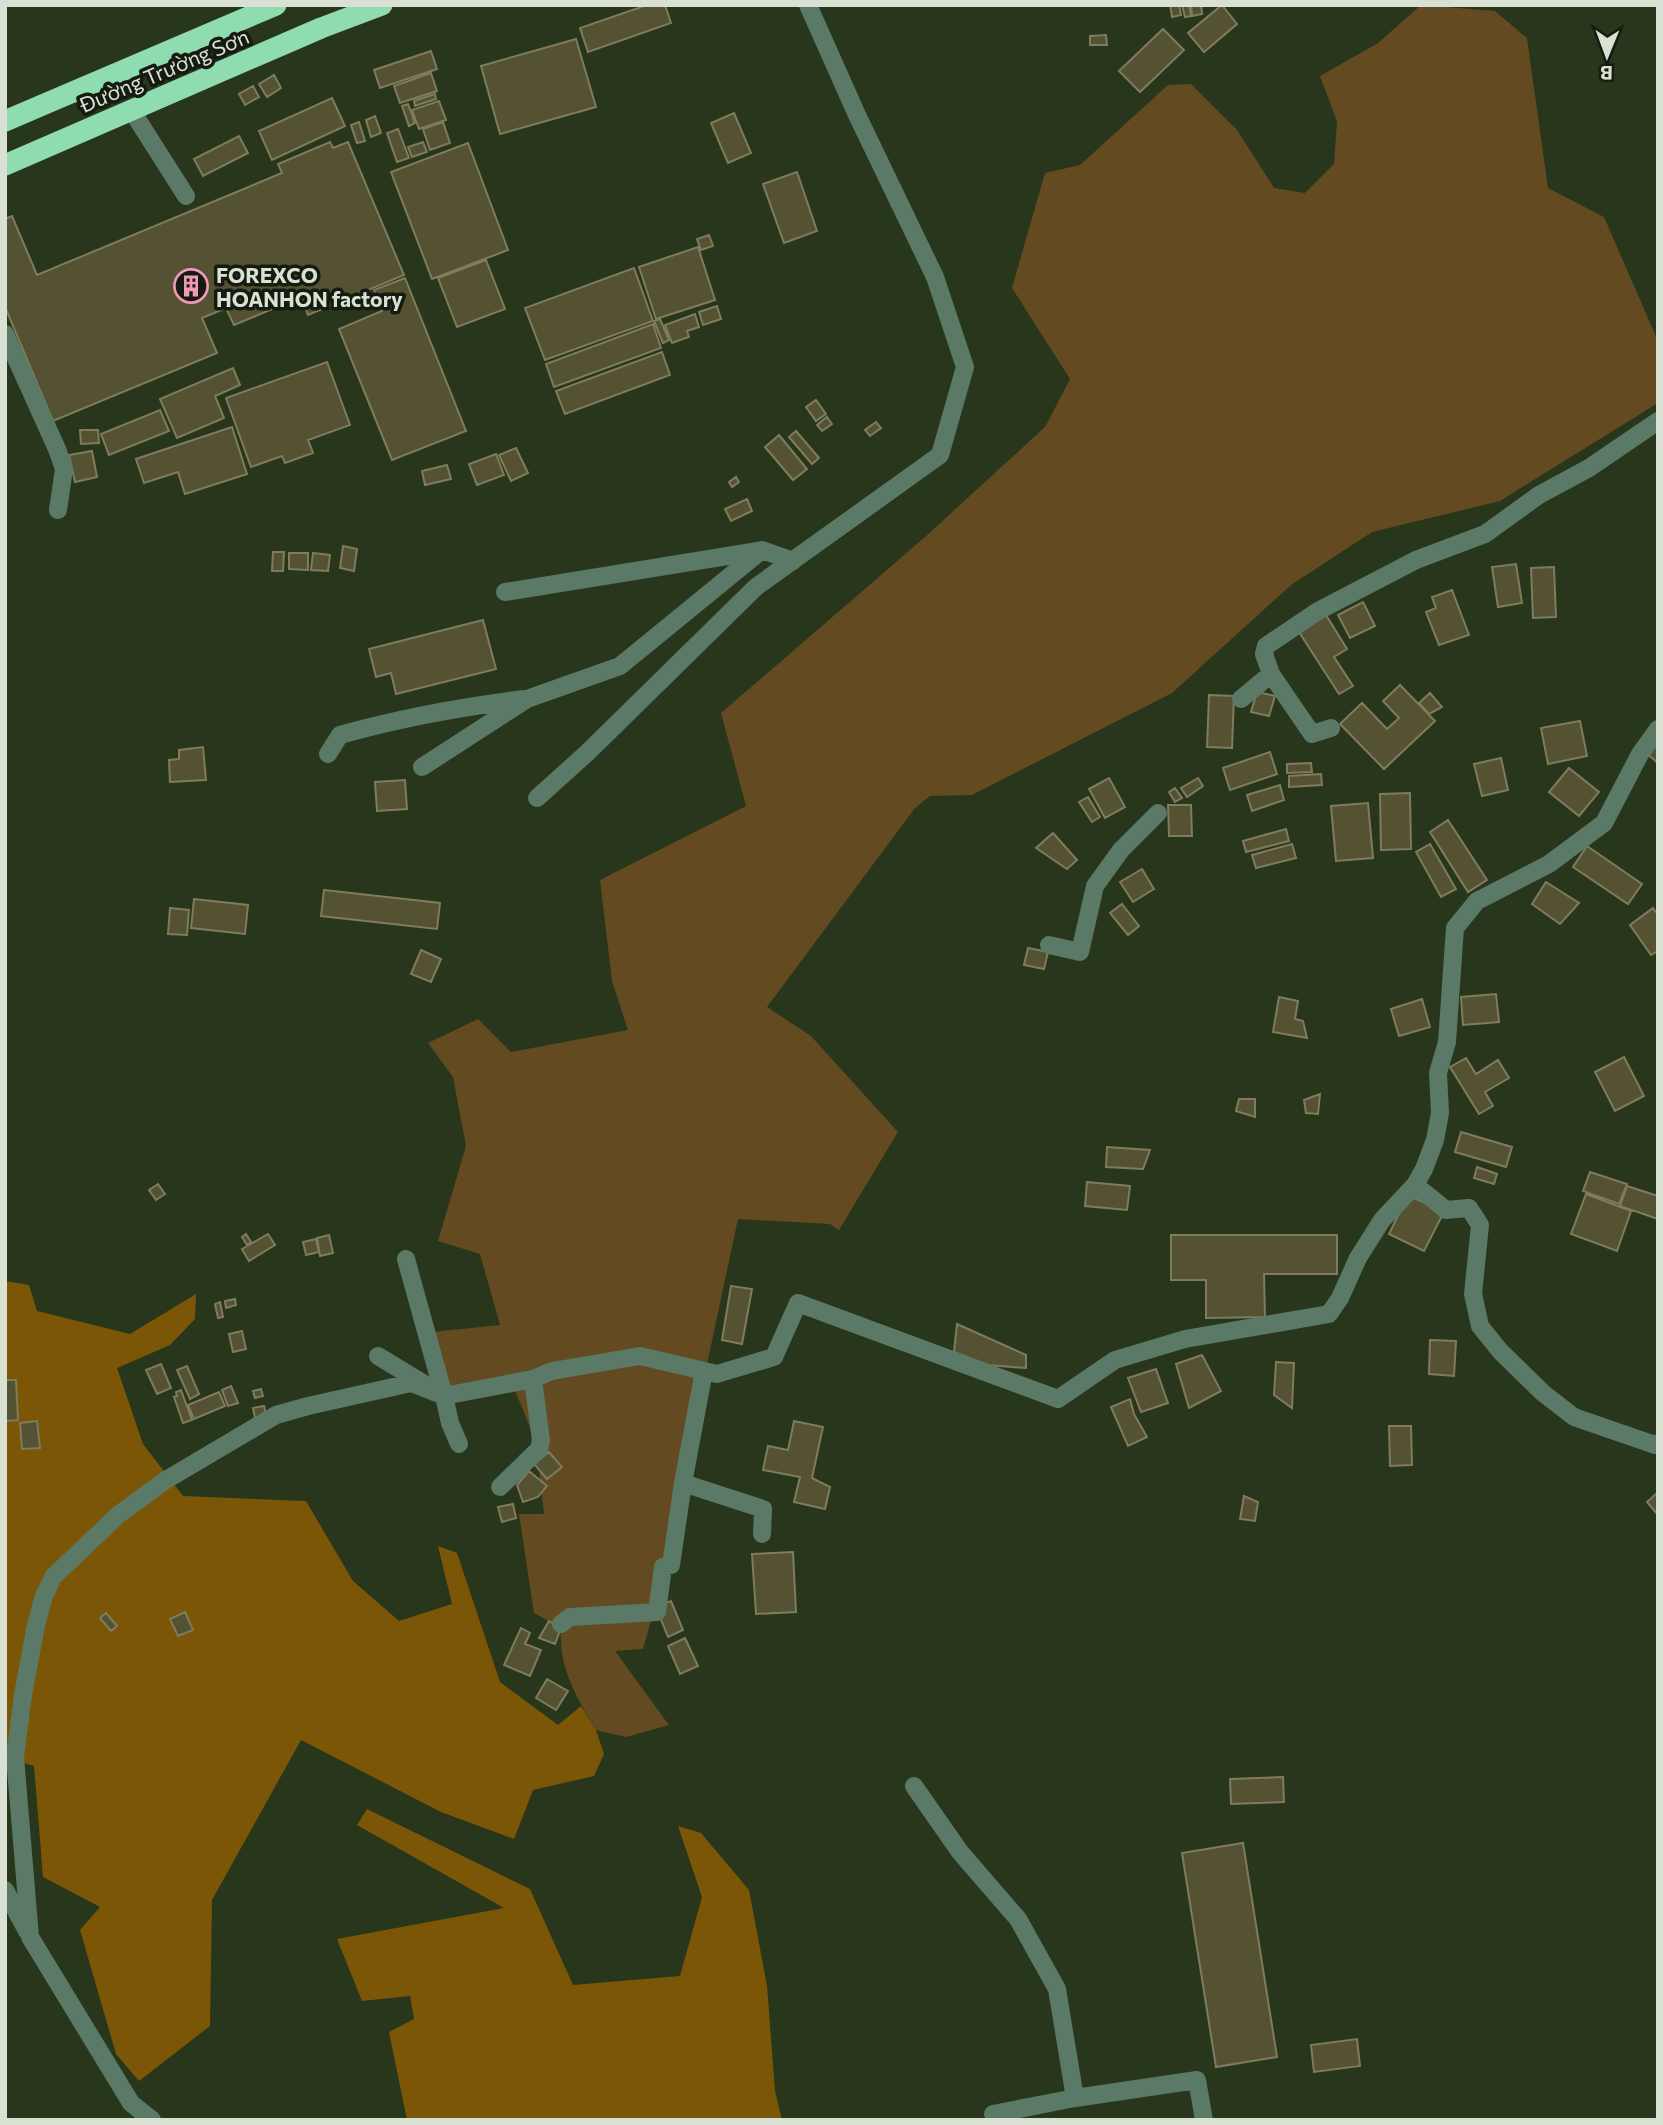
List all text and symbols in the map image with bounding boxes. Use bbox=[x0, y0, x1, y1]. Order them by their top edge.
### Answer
north arrow bbox=[1572, 21, 1642, 91]
street label: Đường Trường Sơn bbox=[75, 23, 252, 117]
text: B bbox=[1600, 62, 1613, 85]
place label: FOREXCO HOANHON factory bbox=[216, 262, 403, 311]
building icon: FOREXCO HOANHON factory bbox=[172, 267, 210, 305]

